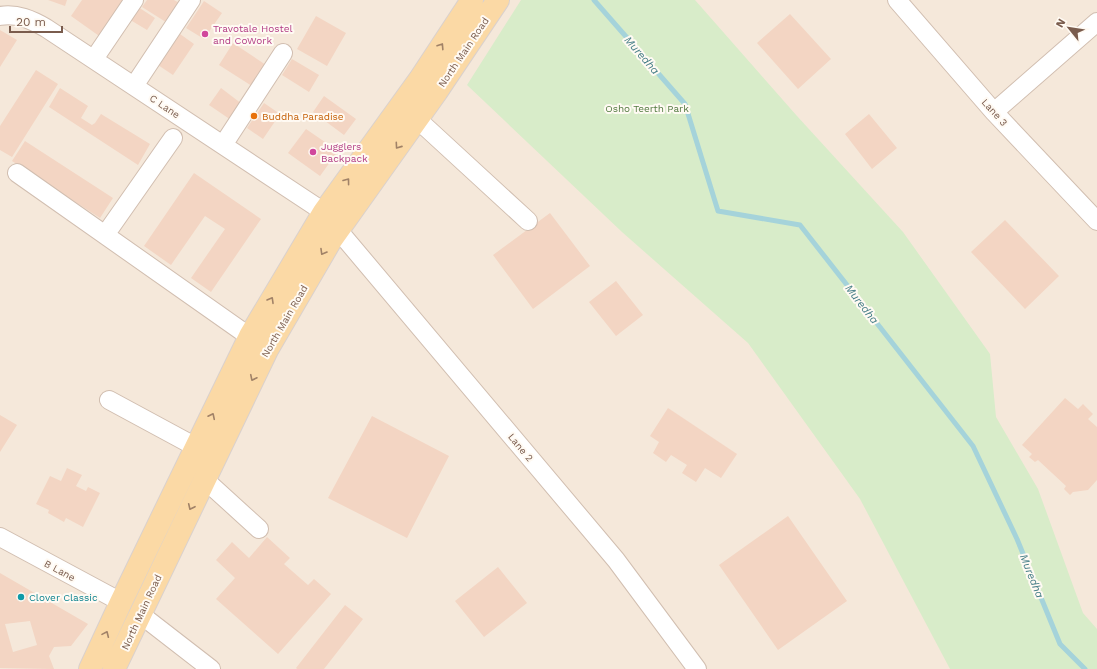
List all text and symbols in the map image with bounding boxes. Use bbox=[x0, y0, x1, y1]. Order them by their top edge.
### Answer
scale bar bbox=[10, 8, 62, 34]
north arrow bbox=[1049, 8, 1089, 48]
text: 20 m bbox=[16, 15, 46, 29]
street label: North Main Road bbox=[436, 15, 491, 89]
text: N bbox=[1053, 16, 1068, 30]
place label: Travotale Hostel and CoWork bbox=[213, 23, 293, 46]
marker: Travotale Hostel and CoWork bbox=[200, 29, 210, 39]
water label: Muredha bbox=[622, 34, 662, 77]
one-way arrow bbox=[437, 44, 444, 51]
street label: C Lane bbox=[148, 92, 182, 121]
street label: Lane 3 bbox=[980, 96, 1010, 128]
park label: Osho Teerth Park bbox=[605, 103, 689, 114]
marker: Buddha Paradise bbox=[249, 111, 259, 121]
place label: Buddha Paradise bbox=[262, 111, 344, 122]
place label: Jugglers Backpack bbox=[321, 141, 368, 164]
one-way arrow bbox=[396, 141, 403, 148]
marker: Jugglers Backpack bbox=[308, 147, 318, 157]
one-way arrow bbox=[342, 178, 349, 185]
one-way arrow bbox=[321, 248, 328, 255]
water label: Muredha bbox=[842, 282, 881, 327]
street label: North Main Road bbox=[259, 283, 310, 359]
one-way arrow bbox=[267, 297, 274, 304]
one-way arrow bbox=[250, 373, 258, 381]
one-way arrow bbox=[207, 412, 215, 420]
street label: Lane 2 bbox=[506, 431, 535, 464]
one-way arrow bbox=[188, 503, 196, 511]
water label: Muredha bbox=[1017, 552, 1046, 600]
street label: B Lane bbox=[42, 558, 77, 583]
street label: North Main Road bbox=[119, 573, 164, 652]
marker: Clover Classic bbox=[16, 592, 26, 602]
place label: Clover Classic bbox=[29, 592, 98, 603]
one-way arrow bbox=[101, 630, 109, 638]

